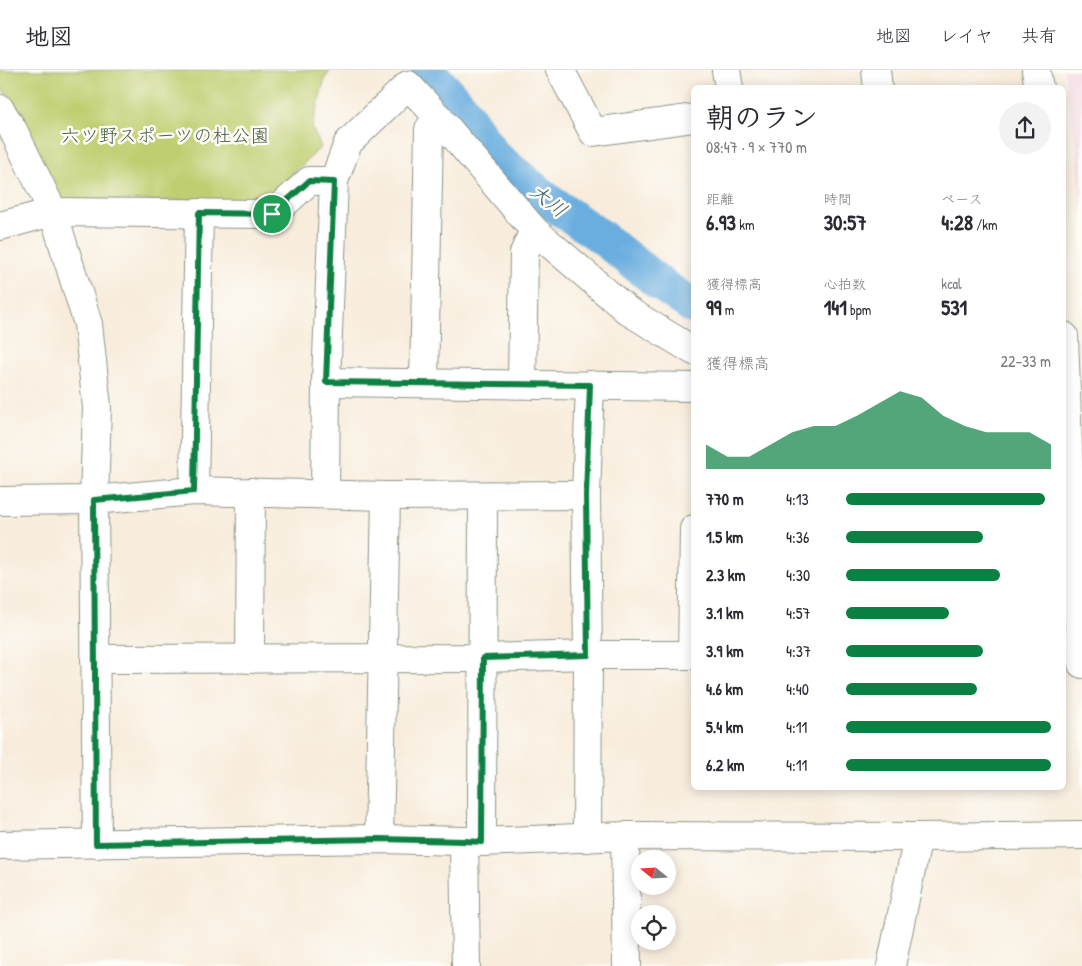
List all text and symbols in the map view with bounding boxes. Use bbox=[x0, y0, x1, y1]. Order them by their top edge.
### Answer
text: 地図 bbox=[25, 20, 73, 52]
text: 地図 bbox=[876, 23, 912, 48]
text: レイヤ bbox=[940, 23, 993, 48]
text: 共有 bbox=[1021, 23, 1057, 48]
text: 朝のラン bbox=[706, 98, 818, 136]
button: share bbox=[999, 102, 1051, 154]
park label: 六ツ野スポーツの杜公園 bbox=[61, 122, 269, 148]
text: 08:47 · 9 × 770 m bbox=[706, 136, 807, 158]
water label: 大川 bbox=[525, 177, 573, 223]
text: 距離 bbox=[706, 189, 734, 208]
text: 時間 bbox=[824, 189, 852, 208]
text: ペース bbox=[941, 189, 983, 208]
pin bbox=[251, 193, 293, 235]
icon: arrive bbox=[258, 200, 286, 228]
text: 6.93 bbox=[706, 208, 736, 237]
text: 30:57 bbox=[824, 208, 867, 237]
text: 4:28 bbox=[941, 208, 973, 237]
text: km bbox=[736, 215, 755, 234]
text: /km bbox=[973, 215, 997, 234]
text: 獲得標高 bbox=[706, 274, 762, 293]
text: 心拍数 bbox=[824, 274, 866, 293]
text: kcal bbox=[941, 274, 962, 293]
text: 99 bbox=[706, 293, 721, 322]
text: 141 bbox=[824, 293, 847, 322]
text: 531 bbox=[941, 293, 967, 322]
text: m bbox=[721, 300, 734, 319]
text: bpm bbox=[847, 300, 871, 319]
text: 22–33 m bbox=[1000, 350, 1051, 372]
text: 獲得標高 bbox=[706, 352, 770, 374]
text: 770 m bbox=[706, 488, 744, 510]
text: 4:13 bbox=[786, 488, 809, 510]
text: 1.5 km bbox=[706, 526, 743, 548]
text: 4:36 bbox=[786, 526, 809, 548]
text: 2.3 km bbox=[706, 564, 745, 586]
text: 4:30 bbox=[786, 564, 810, 586]
text: 3.1 km bbox=[706, 602, 744, 624]
text: 4:57 bbox=[786, 602, 810, 624]
text: 3.9 km bbox=[706, 640, 744, 662]
text: 4:37 bbox=[786, 640, 811, 662]
text: 4.6 km bbox=[706, 678, 743, 700]
text: 4:40 bbox=[786, 678, 809, 700]
text: 5.4 km bbox=[706, 716, 743, 738]
text: 4:11 bbox=[786, 716, 807, 738]
text: 6.2 km bbox=[706, 754, 745, 776]
text: 4:11 bbox=[786, 754, 807, 776]
north arrow bbox=[631, 850, 676, 895]
map controls bbox=[631, 850, 676, 950]
button: locate bbox=[631, 905, 676, 950]

